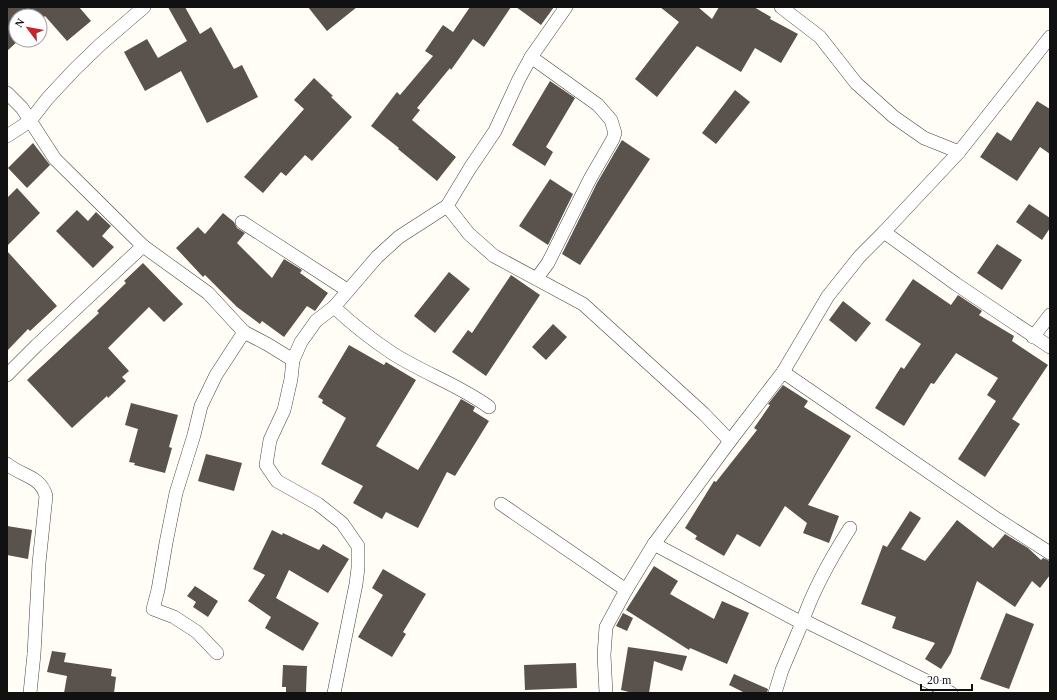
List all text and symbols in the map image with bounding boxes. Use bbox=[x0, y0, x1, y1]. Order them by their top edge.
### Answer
north arrow bbox=[8, 8, 48, 48]
text: N bbox=[12, 16, 27, 29]
scale bar bbox=[921, 666, 972, 692]
text: 20 m bbox=[927, 673, 952, 687]

